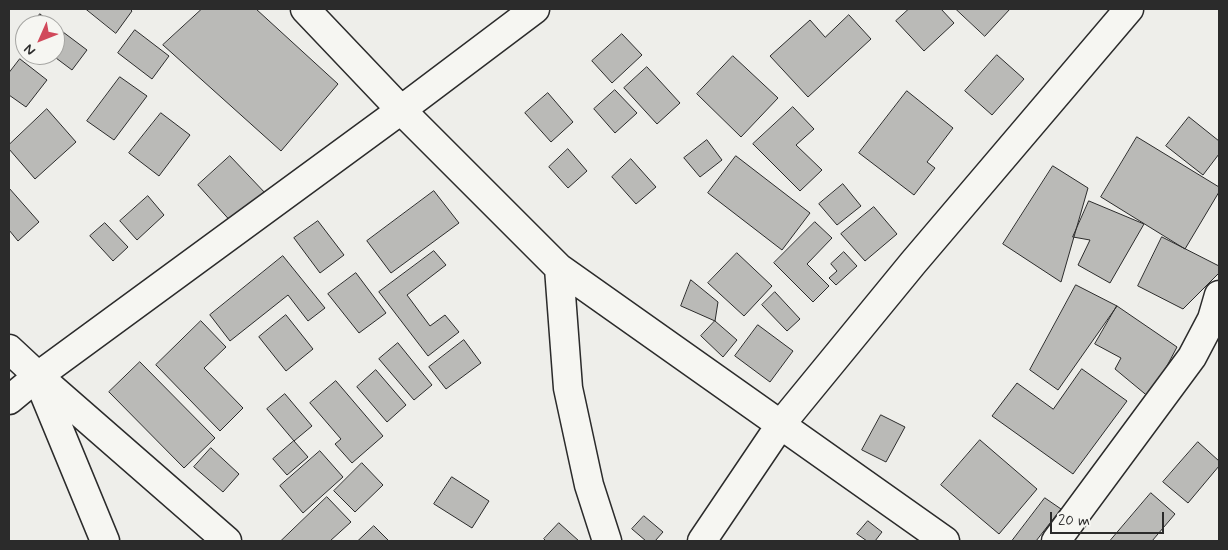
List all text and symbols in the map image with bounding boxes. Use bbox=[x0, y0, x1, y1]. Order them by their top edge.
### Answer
north arrow bbox=[15, 15, 65, 65]
text: N bbox=[20, 40, 40, 59]
scale bar bbox=[1053, 502, 1167, 534]
text: 20 m bbox=[1058, 511, 1090, 531]

